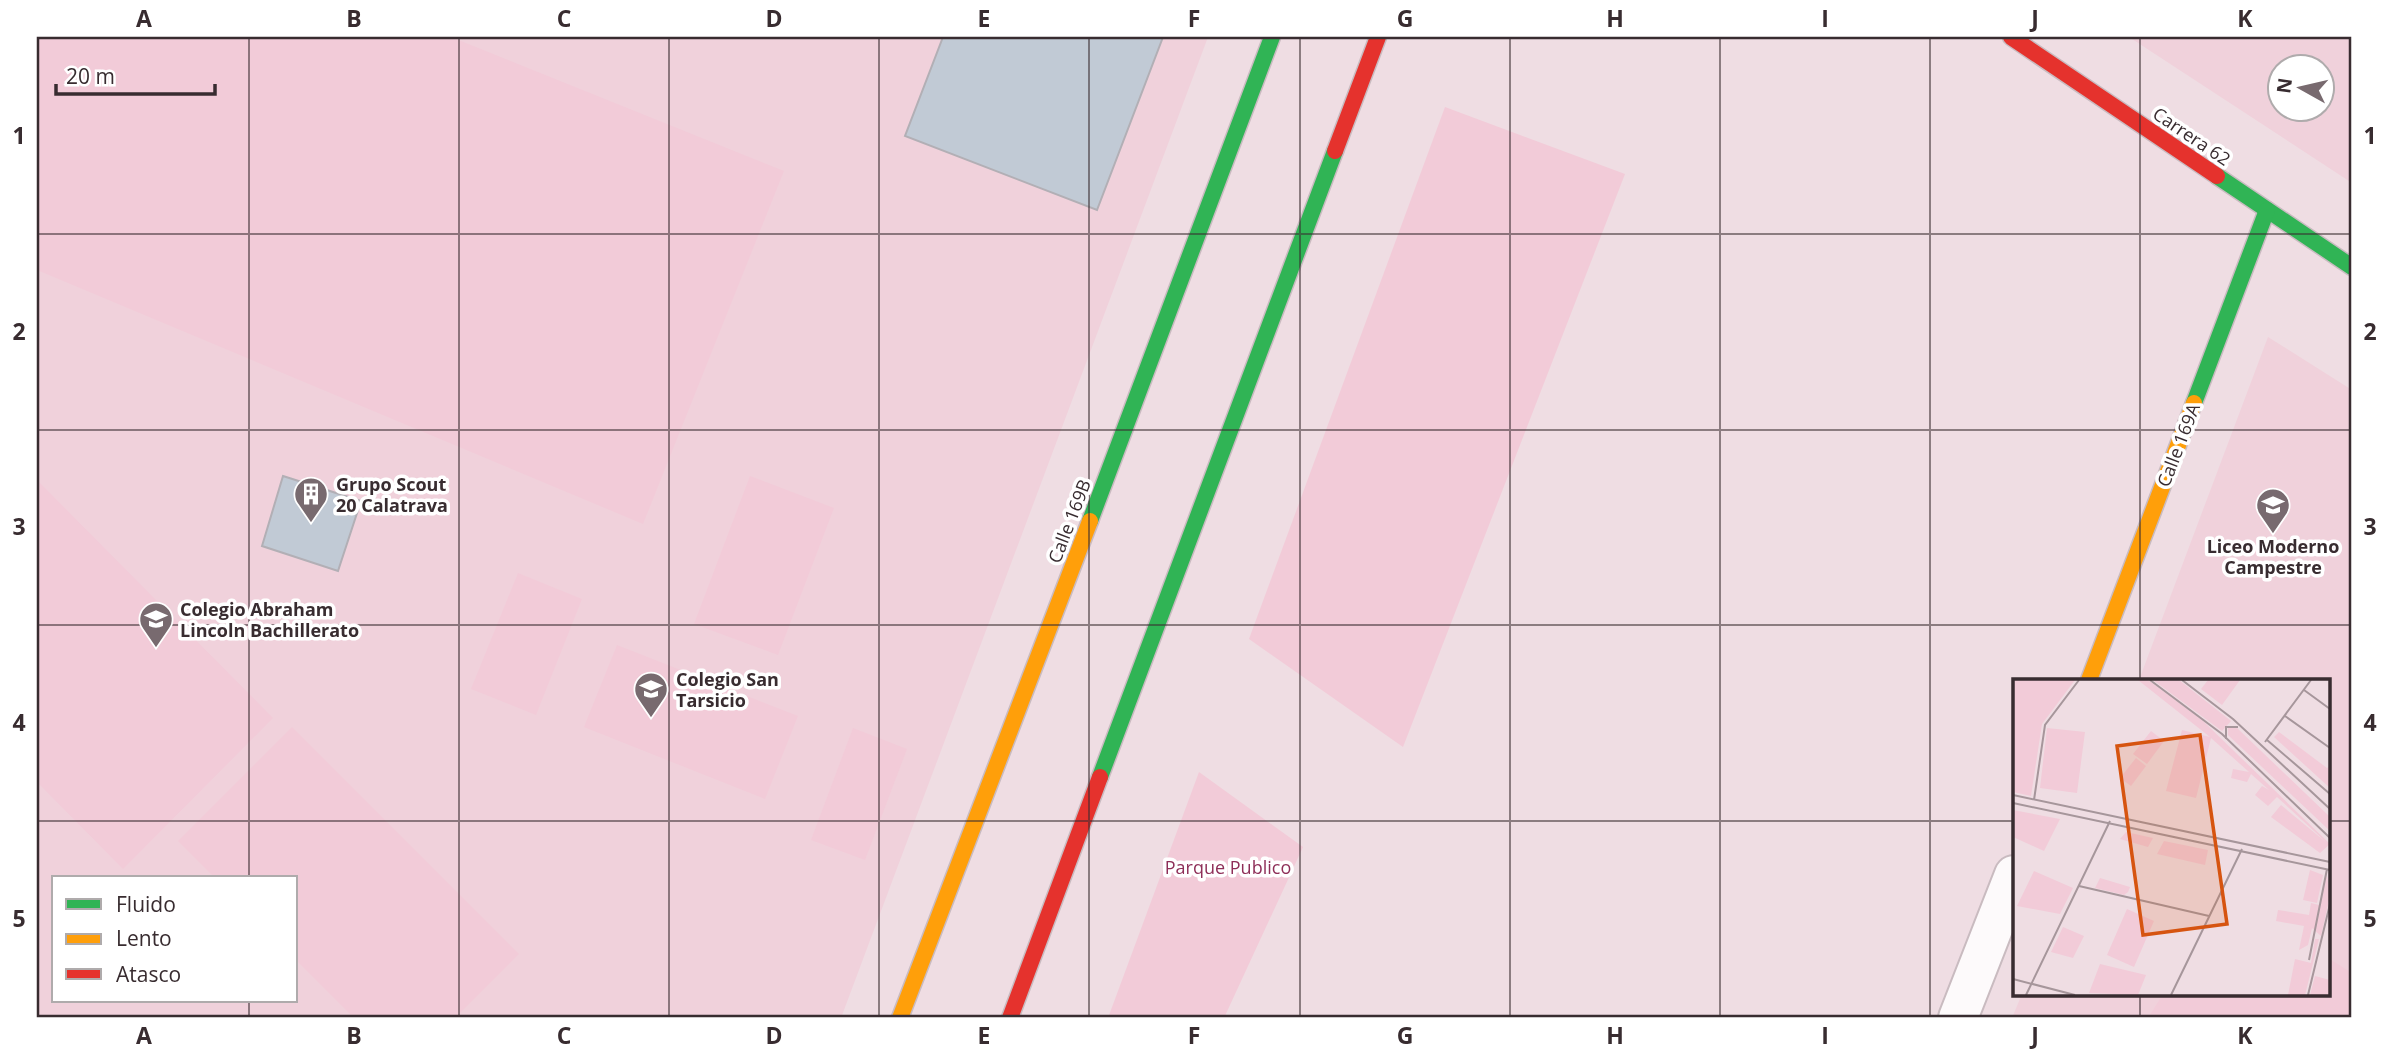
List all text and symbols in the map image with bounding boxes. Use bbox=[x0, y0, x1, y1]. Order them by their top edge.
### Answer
text: A bbox=[136, 2, 152, 34]
text: B bbox=[346, 2, 362, 34]
text: C bbox=[557, 2, 571, 34]
text: D bbox=[765, 2, 783, 34]
text: E bbox=[978, 2, 990, 34]
text: F bbox=[1188, 2, 1200, 34]
text: G bbox=[1397, 2, 1413, 34]
text: H bbox=[1606, 2, 1624, 34]
text: I bbox=[1821, 2, 1829, 34]
text: J bbox=[2029, 2, 2039, 34]
text: K bbox=[2237, 2, 2253, 34]
scale bar bbox=[56, 52, 215, 96]
north arrow bbox=[2266, 52, 2336, 122]
text: 20 m bbox=[66, 62, 115, 90]
text: N bbox=[2270, 76, 2298, 95]
street label: Carrera 62 bbox=[2148, 101, 2236, 171]
text: 1 bbox=[12, 119, 26, 151]
text: 1 bbox=[2363, 119, 2377, 151]
text: 2 bbox=[12, 315, 26, 347]
text: 2 bbox=[2363, 315, 2377, 347]
street label: Calle 169A bbox=[2151, 399, 2205, 490]
place label: Grupo Scout 20 Calatrava bbox=[336, 472, 448, 517]
building icon: Grupo Scout 20 Calatrava bbox=[292, 475, 330, 524]
street label: Calle 169B bbox=[1042, 476, 1096, 566]
school or university icon: Liceo Moderno Campestre bbox=[2254, 486, 2292, 535]
text: 3 bbox=[12, 510, 26, 542]
text: 3 bbox=[2363, 510, 2377, 542]
place label: Liceo Moderno Campestre bbox=[2207, 534, 2339, 579]
place label: Colegio Abraham Lincoln Bachillerato bbox=[180, 597, 359, 642]
school or university icon: Colegio Abraham Lincoln Bachillerato bbox=[137, 600, 175, 649]
place label: Colegio San Tarsicio bbox=[676, 667, 779, 712]
school or university icon: Colegio San Tarsicio bbox=[632, 670, 670, 719]
inset map bbox=[2013, 679, 2330, 996]
text: 4 bbox=[12, 706, 26, 738]
text: 4 bbox=[2363, 706, 2377, 738]
park label: Parque Publico bbox=[1165, 855, 1291, 879]
legend bbox=[52, 876, 298, 1002]
text: Fluido bbox=[116, 890, 176, 918]
text: 5 bbox=[12, 902, 26, 934]
text: 5 bbox=[2363, 902, 2377, 934]
text: Lento bbox=[116, 924, 172, 952]
text: Atasco bbox=[116, 960, 181, 988]
text: A bbox=[136, 1019, 152, 1051]
text: B bbox=[346, 1019, 362, 1051]
text: C bbox=[557, 1019, 571, 1051]
text: D bbox=[765, 1019, 783, 1051]
text: E bbox=[978, 1019, 990, 1051]
text: F bbox=[1188, 1019, 1200, 1051]
text: G bbox=[1397, 1019, 1413, 1051]
text: H bbox=[1606, 1019, 1624, 1051]
text: I bbox=[1821, 1019, 1829, 1051]
text: J bbox=[2029, 1019, 2039, 1051]
text: K bbox=[2237, 1019, 2253, 1051]

